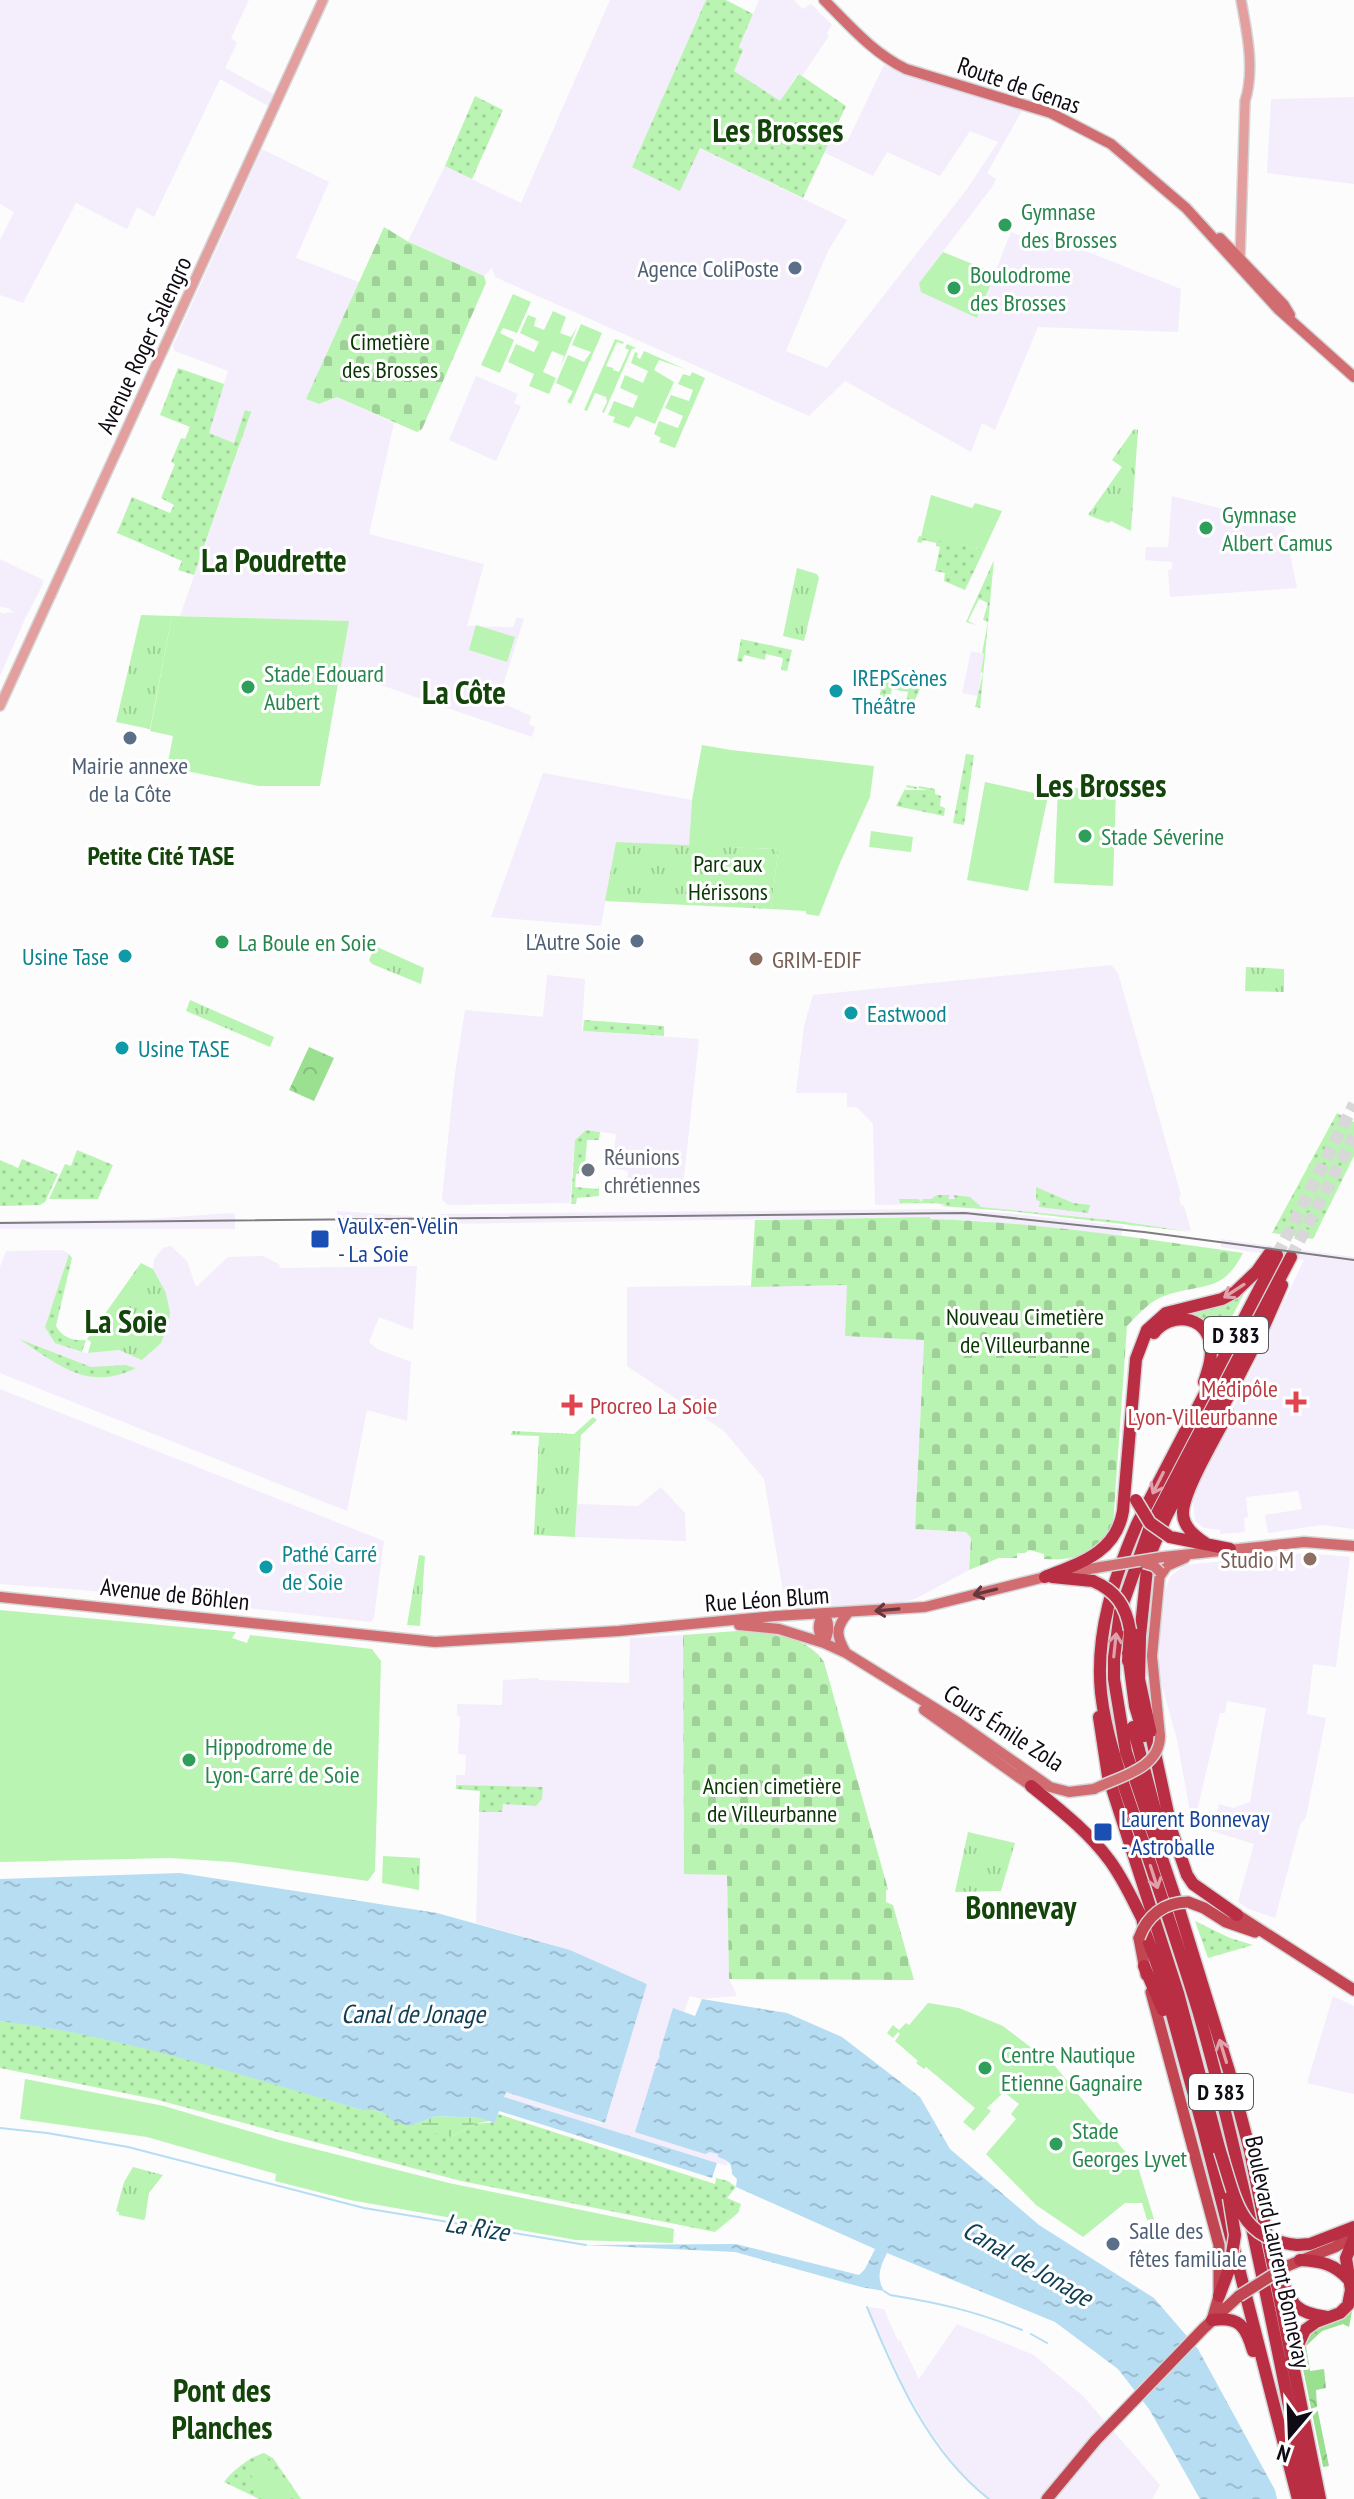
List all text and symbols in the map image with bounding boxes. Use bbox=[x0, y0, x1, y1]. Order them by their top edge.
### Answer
street label: Route de Genas bbox=[953, 49, 1085, 121]
district label: Les Brosses bbox=[713, 109, 843, 151]
place label: Gymnase des Brosses bbox=[1021, 196, 1117, 255]
marker: Gymnase des Brosses bbox=[996, 216, 1014, 234]
street label: Avenue Roger Salengro bbox=[89, 251, 199, 439]
place label: Agence ColiPoste bbox=[638, 253, 779, 284]
marker: Agence ColiPoste bbox=[786, 259, 804, 277]
place label: Boulodrome des Brosses bbox=[970, 259, 1071, 318]
marker: Boulodrome des Brosses bbox=[945, 279, 963, 297]
park label: Cimetière des Brosses bbox=[342, 326, 438, 385]
place label: Gymnase Albert Camus bbox=[1222, 499, 1333, 558]
marker: Gymnase Albert Camus bbox=[1197, 519, 1215, 537]
district label: La Poudrette bbox=[201, 539, 347, 581]
place label: Stade Edouard Aubert bbox=[264, 658, 384, 717]
place label: IREPScènes Théâtre bbox=[852, 662, 947, 721]
district label: La Côte bbox=[422, 671, 506, 713]
marker: Stade Edouard Aubert bbox=[239, 678, 257, 696]
marker: IREPScènes Théâtre bbox=[827, 682, 845, 700]
marker: Mairie annexe de la Côte bbox=[121, 729, 139, 747]
place label: Mairie annexe de la Côte bbox=[72, 750, 188, 809]
district label: Les Brosses bbox=[1036, 764, 1166, 806]
place label: Stade Séverine bbox=[1101, 821, 1224, 852]
marker: Stade Séverine bbox=[1076, 827, 1094, 845]
district label: Petite Cité TASE bbox=[87, 839, 235, 872]
park label: Parc aux Hérissons bbox=[688, 848, 768, 907]
place label: L'Autre Soie bbox=[526, 926, 621, 957]
place label: La Boule en Soie bbox=[238, 927, 376, 958]
marker: L'Autre Soie bbox=[628, 932, 646, 950]
marker: La Boule en Soie bbox=[213, 933, 231, 951]
place label: Usine Tase bbox=[22, 941, 109, 972]
place label: GRIM-EDIF bbox=[772, 944, 862, 975]
marker: Usine Tase bbox=[116, 947, 134, 965]
marker: GRIM-EDIF bbox=[747, 950, 765, 968]
place label: Eastwood bbox=[867, 998, 947, 1029]
marker: Eastwood bbox=[842, 1004, 860, 1022]
place label: Usine TASE bbox=[138, 1033, 230, 1064]
marker: Usine TASE bbox=[113, 1039, 131, 1057]
place label: Réunions chrétiennes bbox=[604, 1141, 700, 1200]
marker: Réunions chrétiennes bbox=[579, 1161, 597, 1179]
place label: Vaulx-en-Velin - La Soie bbox=[337, 1210, 458, 1269]
marker: Vaulx-en-Velin - La Soie bbox=[309, 1228, 331, 1250]
one-way arrow bbox=[1223, 1283, 1246, 1299]
district label: La Soie bbox=[85, 1300, 167, 1342]
park label: Nouveau Cimetière de Villeurbanne bbox=[946, 1301, 1104, 1360]
road number: D 383 bbox=[1204, 1317, 1268, 1353]
place label: Médipôle Lyon-Villeurbanne bbox=[1128, 1373, 1278, 1432]
place label: Procreo La Soie bbox=[590, 1390, 718, 1421]
marker: Médipôle Lyon-Villeurbanne bbox=[1285, 1391, 1307, 1413]
marker: Procreo La Soie bbox=[561, 1394, 583, 1416]
one-way arrow bbox=[1150, 1471, 1166, 1495]
place label: Pathé Carré de Soie bbox=[282, 1538, 377, 1597]
place label: Studio M bbox=[1220, 1544, 1294, 1575]
marker: Studio M bbox=[1301, 1550, 1319, 1568]
marker: Pathé Carré de Soie bbox=[257, 1558, 275, 1576]
street label: Avenue de Böhlen bbox=[99, 1571, 251, 1617]
street label: Rue Léon Blum bbox=[704, 1579, 830, 1619]
one-way arrow bbox=[972, 1585, 998, 1600]
one-way arrow bbox=[874, 1603, 900, 1618]
one-way arrow bbox=[1108, 1632, 1123, 1659]
street label: Cours Émile Zola bbox=[938, 1678, 1070, 1778]
place label: Hippodrome de Lyon-Carré de Soie bbox=[205, 1731, 360, 1790]
marker: Hippodrome de Lyon-Carré de Soie bbox=[180, 1751, 198, 1769]
park label: Ancien cimetière de Villeurbanne bbox=[703, 1770, 841, 1829]
place label: Laurent Bonnevay - Astroballe bbox=[1121, 1803, 1270, 1862]
marker: Laurent Bonnevay - Astroballe bbox=[1092, 1821, 1114, 1843]
one-way arrow bbox=[1148, 1864, 1163, 1889]
district label: Bonnevay bbox=[966, 1886, 1078, 1928]
water label: Canal de Jonage bbox=[341, 1997, 487, 2030]
one-way arrow bbox=[1214, 2038, 1229, 2063]
place label: Centre Nautique Etienne Gagnaire bbox=[1001, 2039, 1143, 2098]
marker: Centre Nautique Etienne Gagnaire bbox=[976, 2059, 994, 2077]
road number: D 383 bbox=[1189, 2074, 1253, 2110]
place label: Stade Georges Lyvet bbox=[1072, 2115, 1188, 2174]
street label: Boulevard Laurent Bonnevay bbox=[1238, 2133, 1318, 2371]
marker: Stade Georges Lyvet bbox=[1047, 2135, 1065, 2153]
water label: La Rize bbox=[443, 2206, 514, 2249]
water label: Canal de Jonage bbox=[957, 2213, 1101, 2314]
place label: Salle des fêtes familiale bbox=[1129, 2215, 1247, 2274]
marker: Salle des fêtes familiale bbox=[1104, 2235, 1122, 2253]
district label: Pont des Planches bbox=[171, 2369, 273, 2448]
north arrow bbox=[1250, 2395, 1330, 2475]
text: N bbox=[1273, 2439, 1294, 2469]

